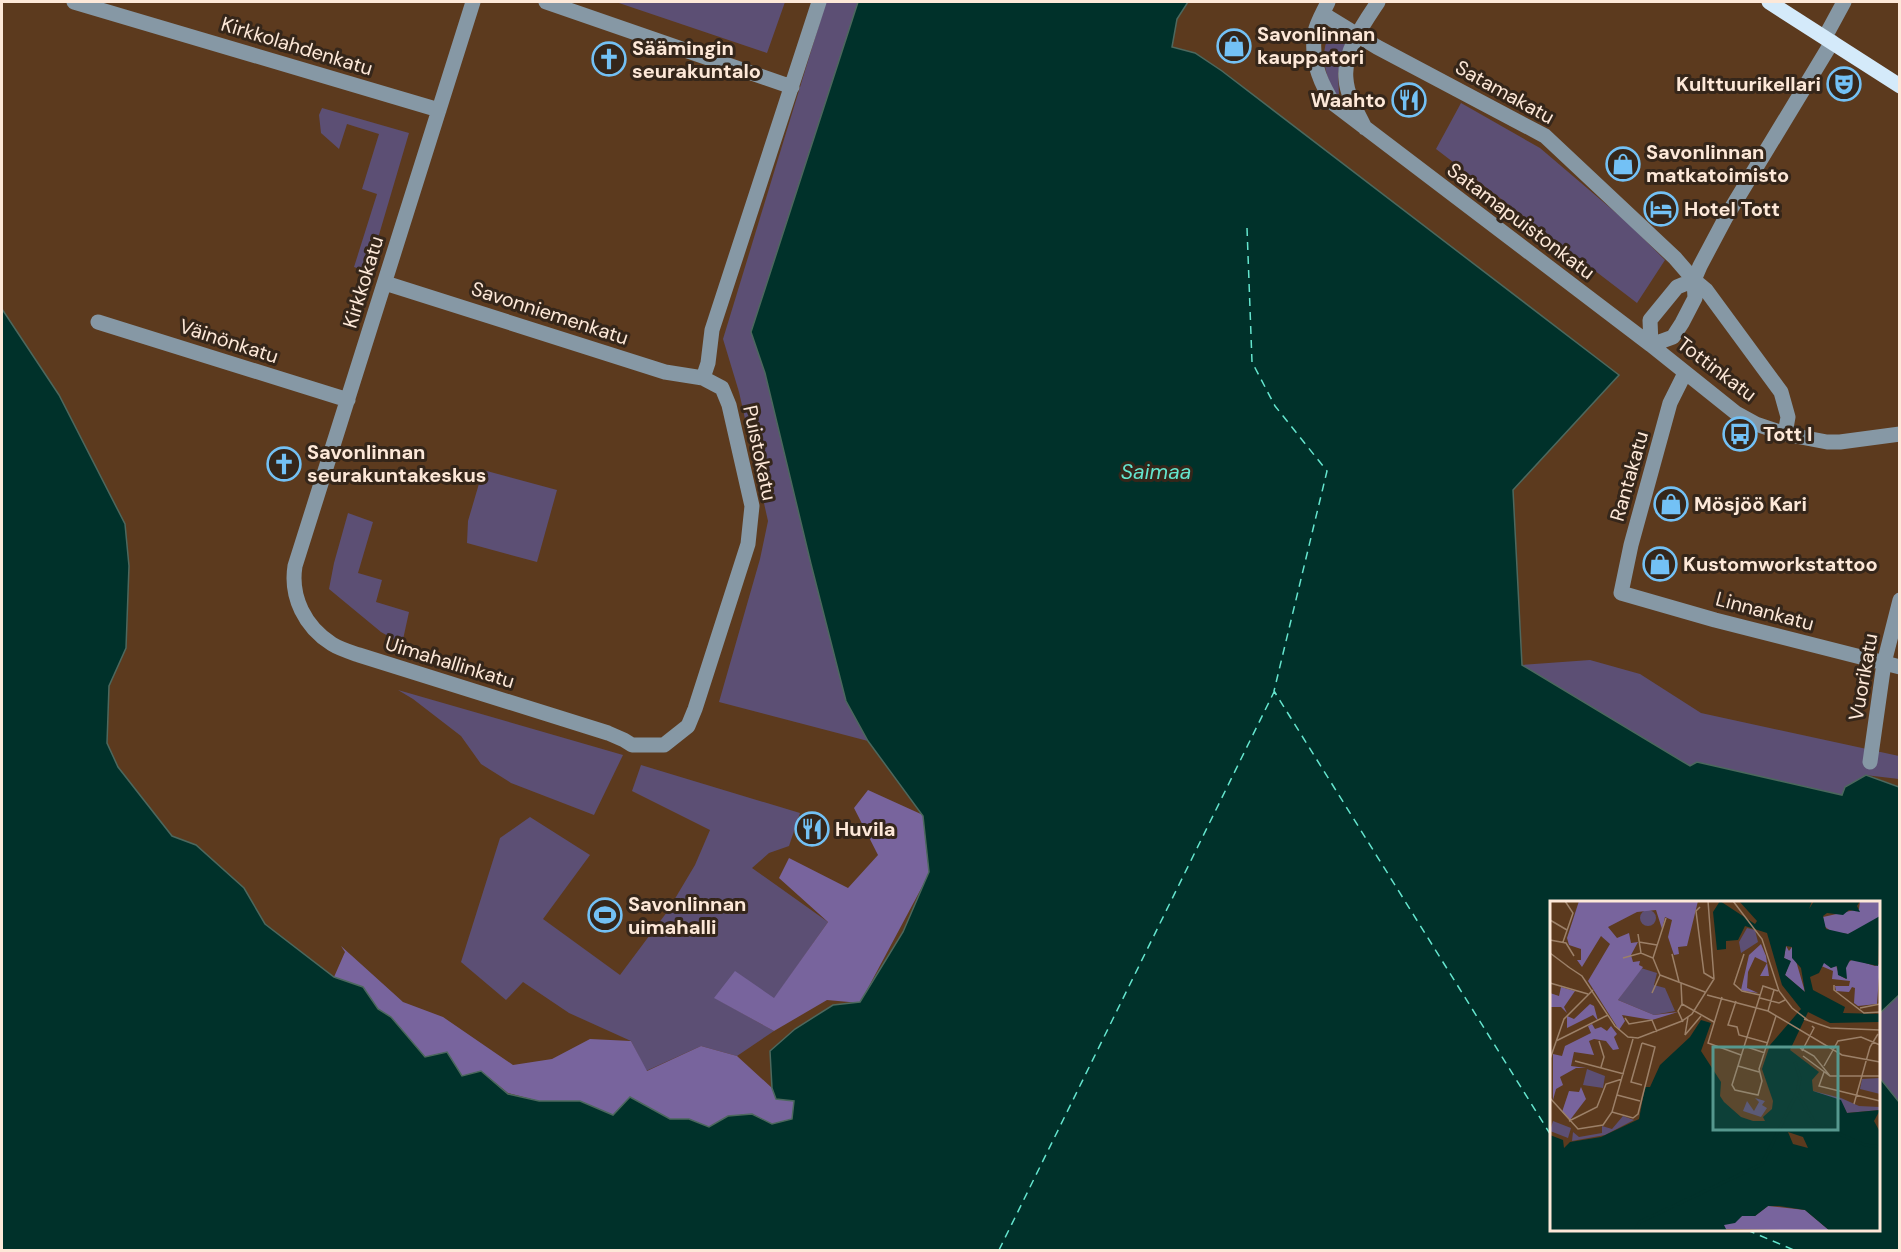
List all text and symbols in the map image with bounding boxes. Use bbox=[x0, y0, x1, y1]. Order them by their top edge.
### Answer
street label: Kirkkolahdenkatu bbox=[218, 11, 376, 81]
place label: Savonlinnan kauppatori bbox=[1257, 21, 1375, 70]
shop icon: Savonlinnan kauppatori bbox=[1216, 28, 1252, 64]
place label: Säämingin seurakuntalo bbox=[632, 35, 761, 84]
church icon: Säämingin seurakuntalo bbox=[591, 41, 627, 77]
street label: Satamakatu bbox=[1451, 54, 1559, 130]
theatre icon: Kulttuurikellari bbox=[1826, 66, 1862, 102]
place label: Kulttuurikellari bbox=[1676, 71, 1821, 97]
restaurant icon: Waahto bbox=[1391, 82, 1427, 118]
place label: Waahto bbox=[1310, 87, 1386, 113]
place label: Savonlinnan matkatoimisto bbox=[1646, 139, 1789, 188]
shop icon: Savonlinnan matkatoimisto bbox=[1605, 146, 1641, 182]
street label: Satamapuistonkatu bbox=[1442, 157, 1600, 285]
hotel icon: Hotel Tott bbox=[1643, 191, 1679, 227]
place label: Hotel Tott bbox=[1684, 196, 1780, 222]
street label: Kirkkokatu bbox=[337, 233, 389, 331]
street label: Savonniemenkatu bbox=[468, 275, 632, 351]
street label: Väinönkatu bbox=[176, 313, 282, 369]
street label: Tottinkatu bbox=[1672, 331, 1762, 407]
street label: Puistokatu bbox=[737, 403, 783, 503]
bus stop icon: Tott I bbox=[1722, 416, 1758, 452]
place label: Tott I bbox=[1763, 421, 1812, 447]
street label: Rantakatu bbox=[1604, 428, 1654, 524]
place label: Savonlinnan seurakuntakeskus bbox=[307, 439, 486, 488]
church icon: Savonlinnan seurakuntakeskus bbox=[266, 446, 302, 482]
water label: Saimaa bbox=[1121, 458, 1191, 486]
shop icon: Mösjöö Kari bbox=[1653, 486, 1689, 522]
place label: Mösjöö Kari bbox=[1694, 491, 1807, 517]
shop icon: Kustomworkstattoo bbox=[1642, 546, 1678, 582]
place label: Kustomworkstattoo bbox=[1683, 551, 1878, 577]
street label: Linnankatu bbox=[1713, 585, 1817, 637]
street label: Uimahallinkatu bbox=[382, 630, 518, 694]
street label: Vuorikatu bbox=[1843, 631, 1883, 723]
restaurant icon: Huvila bbox=[794, 811, 830, 847]
place label: Huvila bbox=[835, 816, 895, 842]
place label: Savonlinnan uimahalli bbox=[628, 891, 746, 940]
sports icon: Savonlinnan uimahalli bbox=[587, 897, 623, 933]
inset map bbox=[1550, 901, 1880, 1231]

